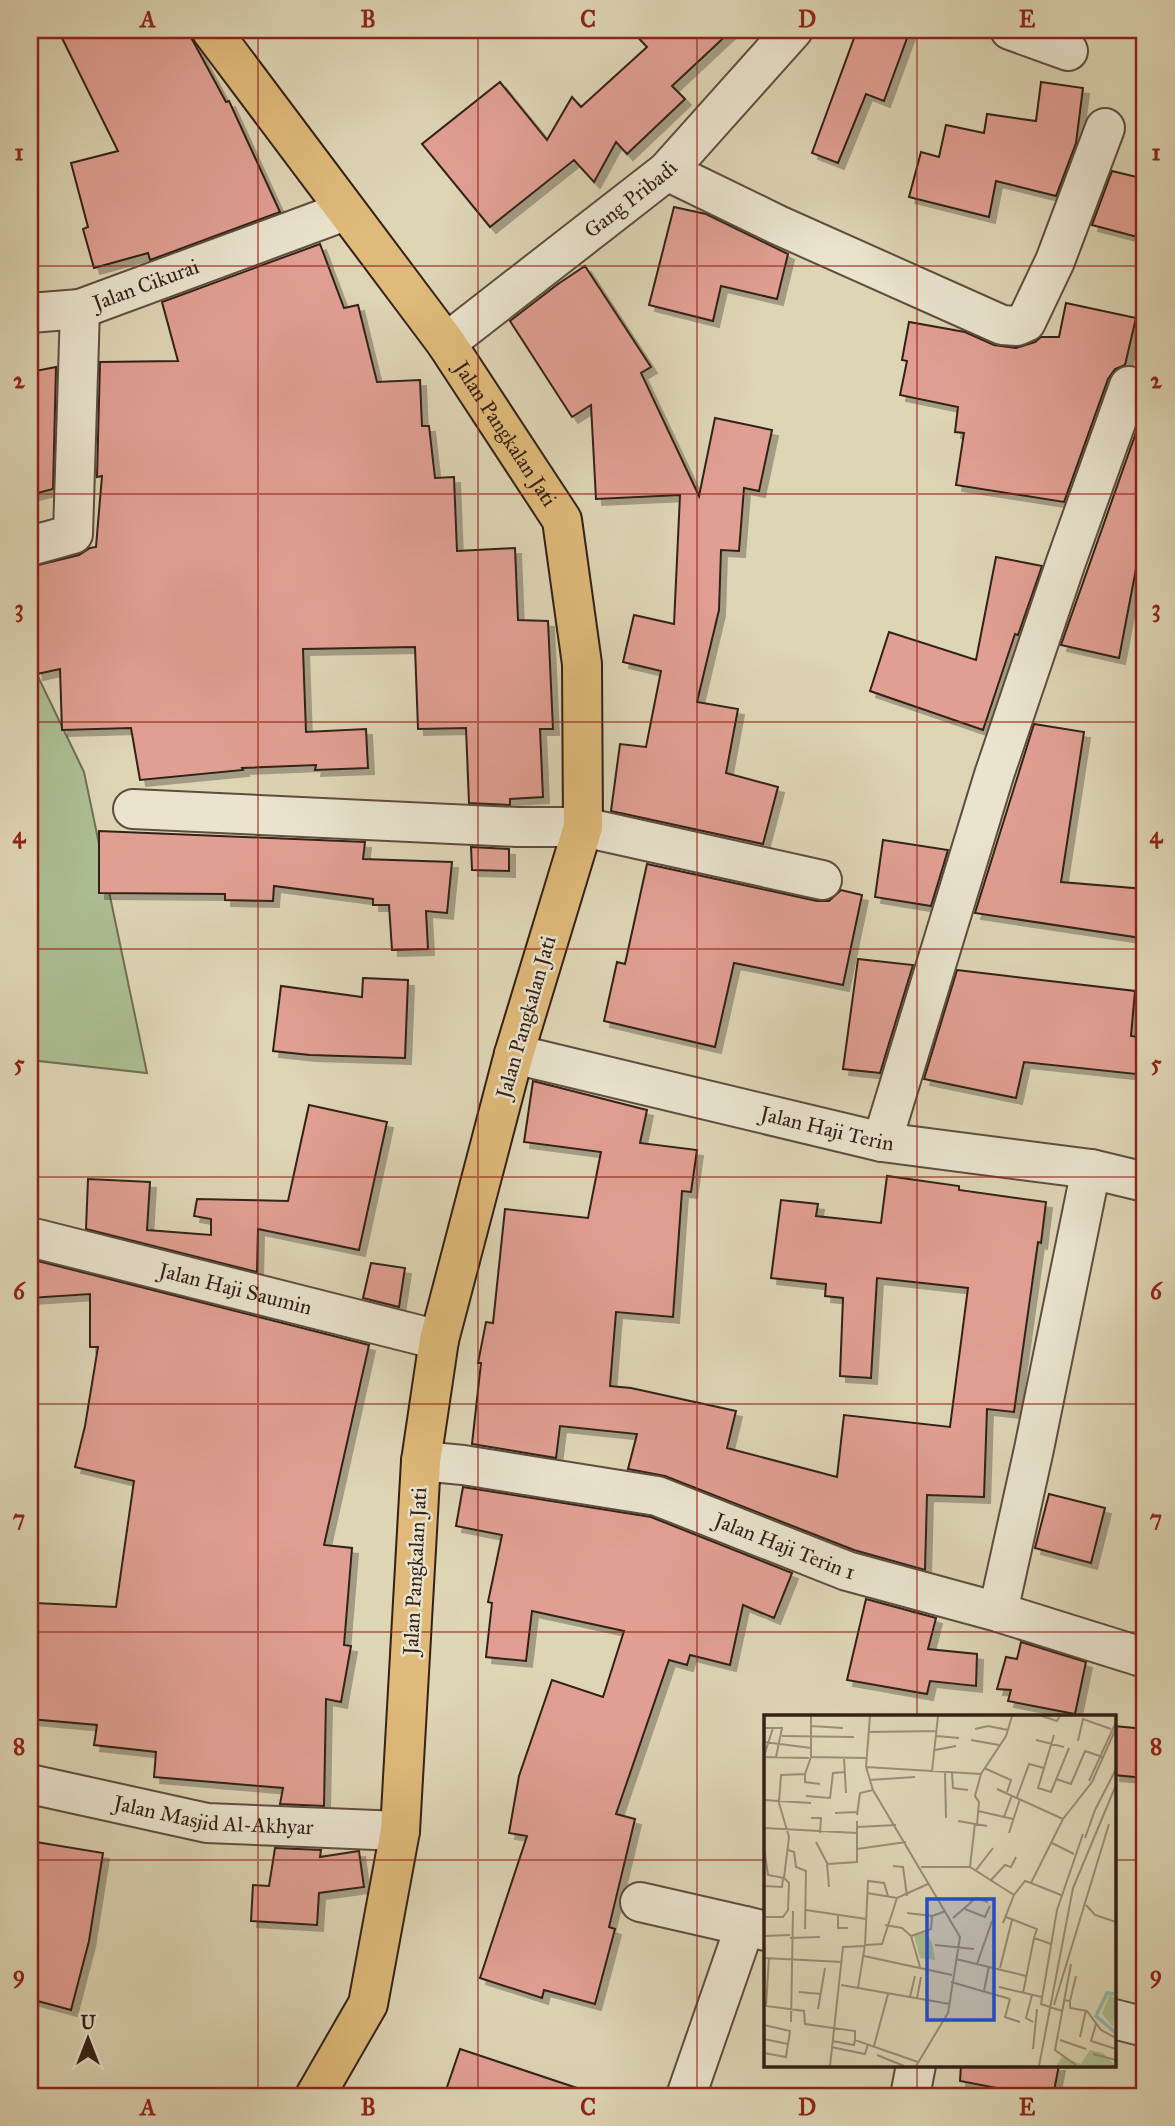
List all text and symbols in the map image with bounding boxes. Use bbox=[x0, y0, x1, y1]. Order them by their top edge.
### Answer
text: A bbox=[138, 5, 156, 33]
text: B bbox=[360, 5, 376, 33]
text: C bbox=[580, 5, 596, 33]
text: D bbox=[798, 5, 816, 33]
text: E bbox=[1019, 5, 1036, 33]
text: 1 bbox=[14, 138, 24, 166]
text: 1 bbox=[1151, 138, 1161, 166]
street label: Gang Pribadi bbox=[579, 155, 683, 244]
street label: Jalan Cikurai bbox=[87, 253, 203, 317]
street label: Jalan Pangkalan Jati bbox=[447, 355, 563, 511]
text: 2 bbox=[13, 366, 25, 394]
text: 2 bbox=[1150, 366, 1162, 394]
text: 3 bbox=[14, 594, 24, 623]
text: 3 bbox=[1151, 594, 1161, 623]
text: 4 bbox=[13, 821, 27, 849]
text: 4 bbox=[1150, 821, 1164, 849]
street label: Jalan Pangkalan Jati bbox=[490, 932, 562, 1103]
text: 5 bbox=[14, 1049, 25, 1077]
text: 5 bbox=[1151, 1049, 1162, 1077]
street label: Jalan Haji Terin bbox=[756, 1100, 895, 1156]
street label: Jalan Haji Saumin bbox=[154, 1257, 315, 1321]
text: 6 bbox=[13, 1277, 26, 1305]
text: 6 bbox=[1150, 1277, 1163, 1305]
street label: Jalan Pangkalan Jati bbox=[398, 1486, 432, 1658]
text: 7 bbox=[13, 1504, 25, 1532]
text: 7 bbox=[1150, 1504, 1162, 1532]
street label: Jalan Haji Terin 1 bbox=[709, 1506, 858, 1586]
inset map bbox=[764, 1715, 1116, 2066]
text: 8 bbox=[13, 1732, 25, 1760]
text: 8 bbox=[1150, 1732, 1162, 1760]
street label: Jalan Masjid Al-Akhyar bbox=[109, 1789, 314, 1840]
text: 9 bbox=[13, 1960, 25, 1989]
text: 9 bbox=[1150, 1960, 1162, 1989]
north arrow bbox=[52, 2004, 122, 2074]
text: U bbox=[80, 2011, 96, 2034]
text: A bbox=[138, 2093, 156, 2121]
text: B bbox=[360, 2093, 376, 2121]
text: C bbox=[580, 2093, 596, 2121]
text: D bbox=[798, 2093, 816, 2121]
text: E bbox=[1019, 2093, 1036, 2121]

